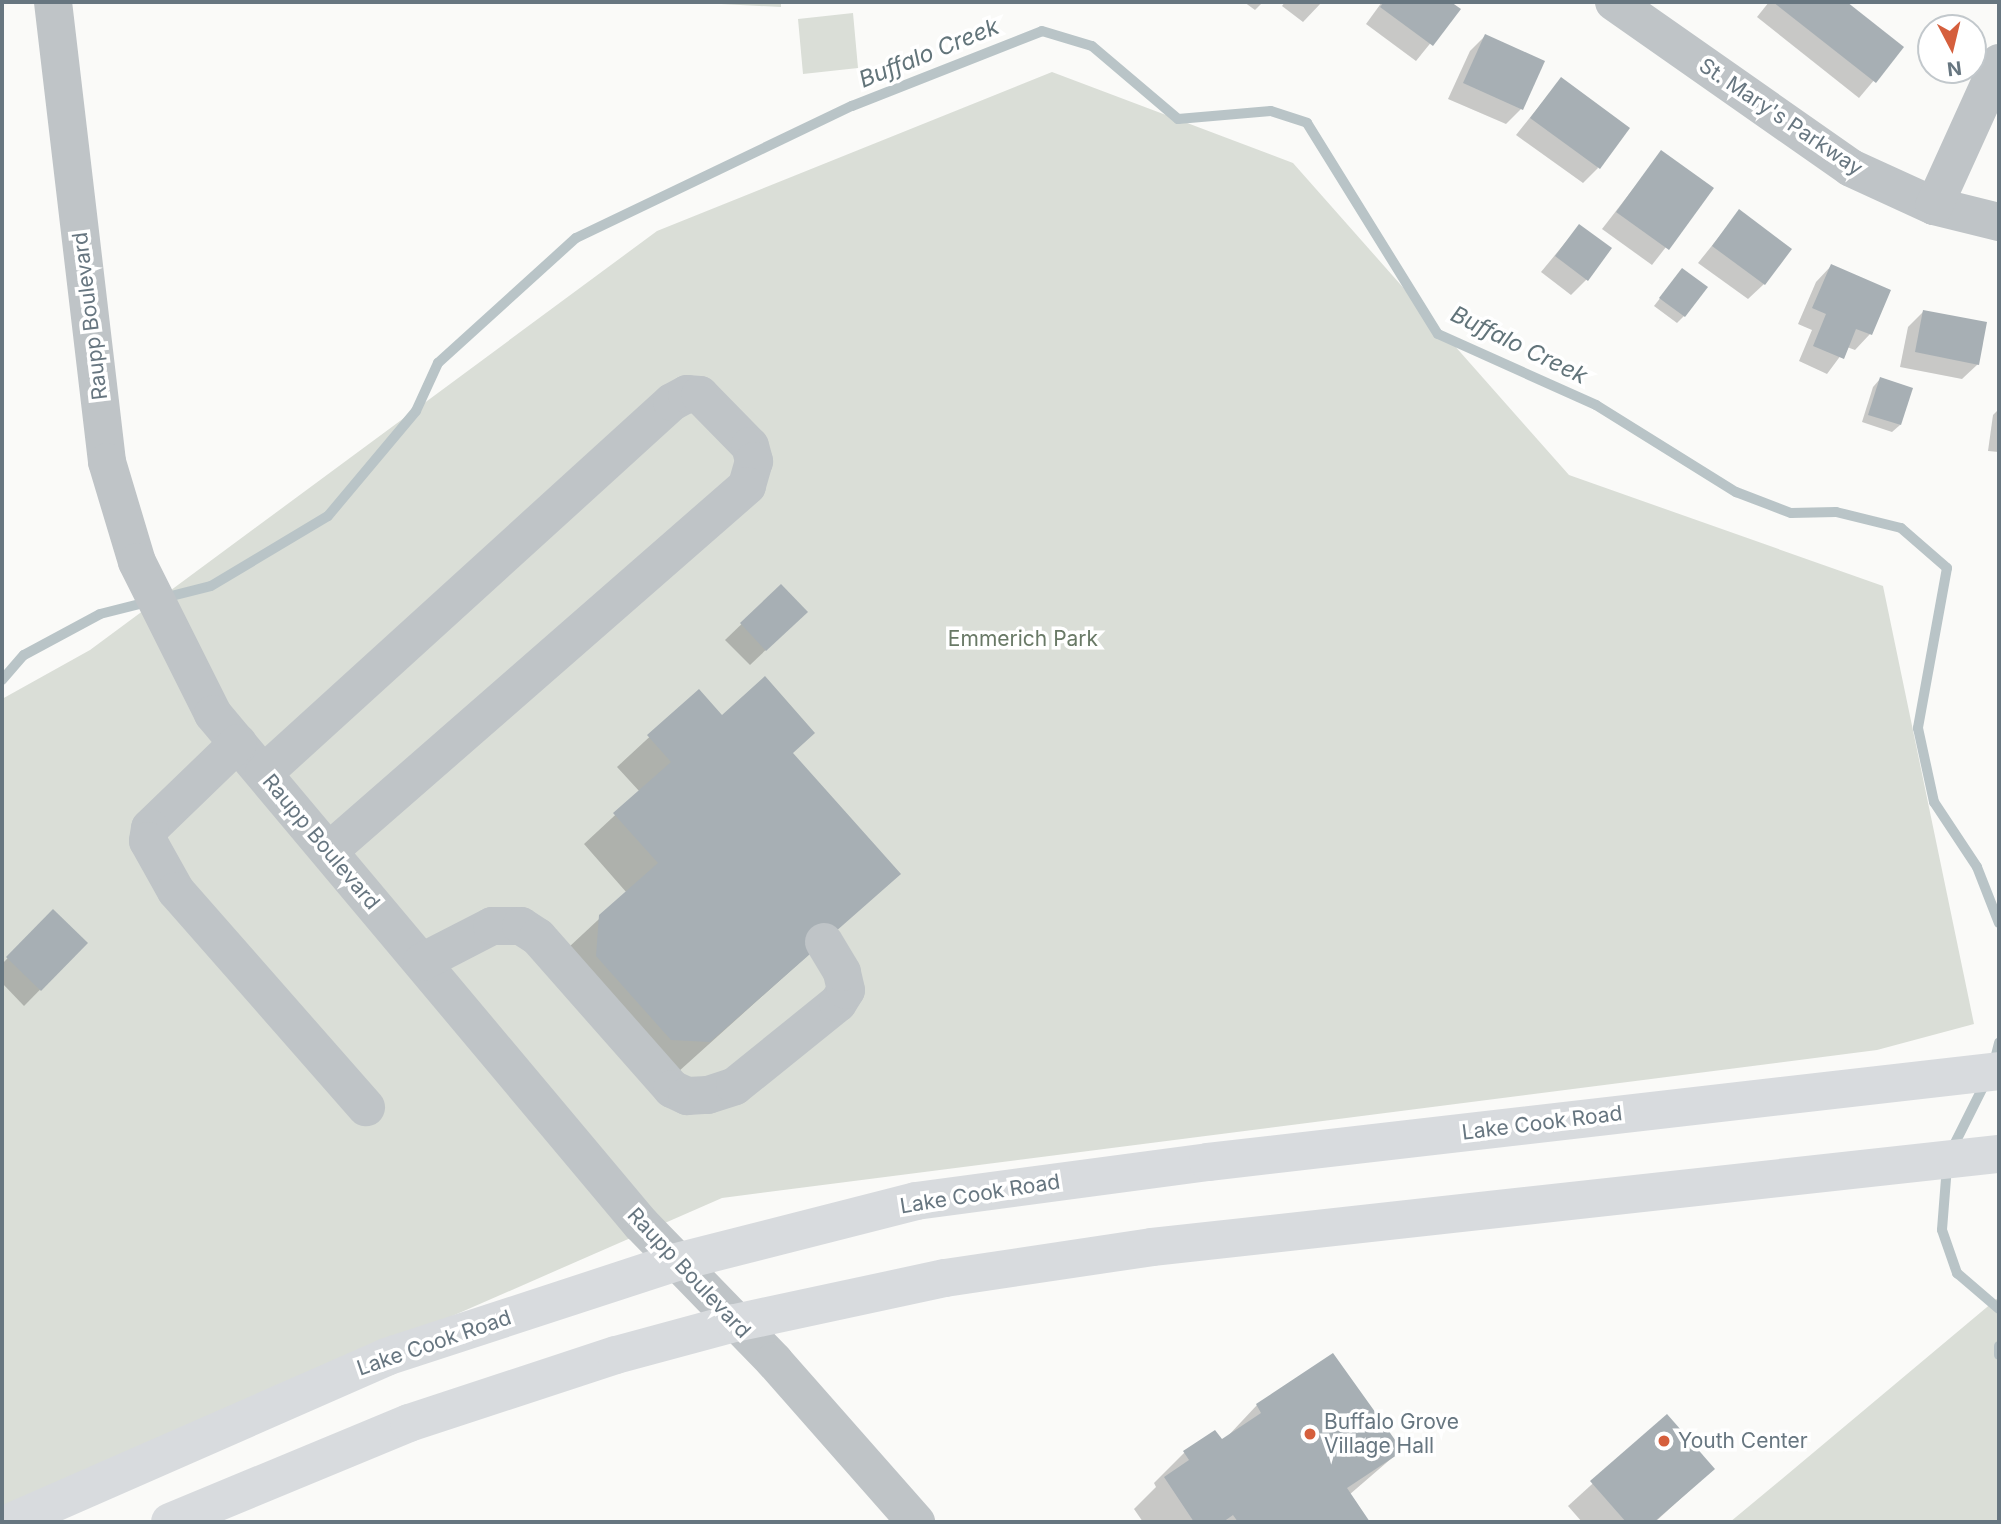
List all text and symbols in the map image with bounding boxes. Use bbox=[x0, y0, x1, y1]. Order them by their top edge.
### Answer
water label: Buffalo Creek bbox=[855, 12, 1003, 94]
north arrow bbox=[1917, 14, 1987, 84]
street label: St. Mary's Parkway bbox=[1694, 53, 1868, 181]
text: N bbox=[1946, 56, 1963, 81]
street label: Raupp Boulevard bbox=[67, 231, 113, 401]
water label: Buffalo Creek bbox=[1446, 300, 1592, 390]
park label: Emmerich Park bbox=[948, 626, 1098, 652]
street label: Raupp Boulevard bbox=[257, 769, 385, 915]
street label: Lake Cook Road bbox=[1460, 1101, 1624, 1145]
street label: Lake Cook Road bbox=[898, 1169, 1062, 1219]
street label: Raupp Boulevard bbox=[622, 1203, 756, 1343]
street label: Lake Cook Road bbox=[354, 1305, 514, 1381]
place label: Buffalo Grove Village Hall bbox=[1324, 1409, 1459, 1459]
marker: Buffalo Grove Village Hall bbox=[1302, 1426, 1318, 1442]
place label: Youth Center bbox=[1678, 1428, 1808, 1454]
marker: Youth Center bbox=[1656, 1433, 1672, 1449]

